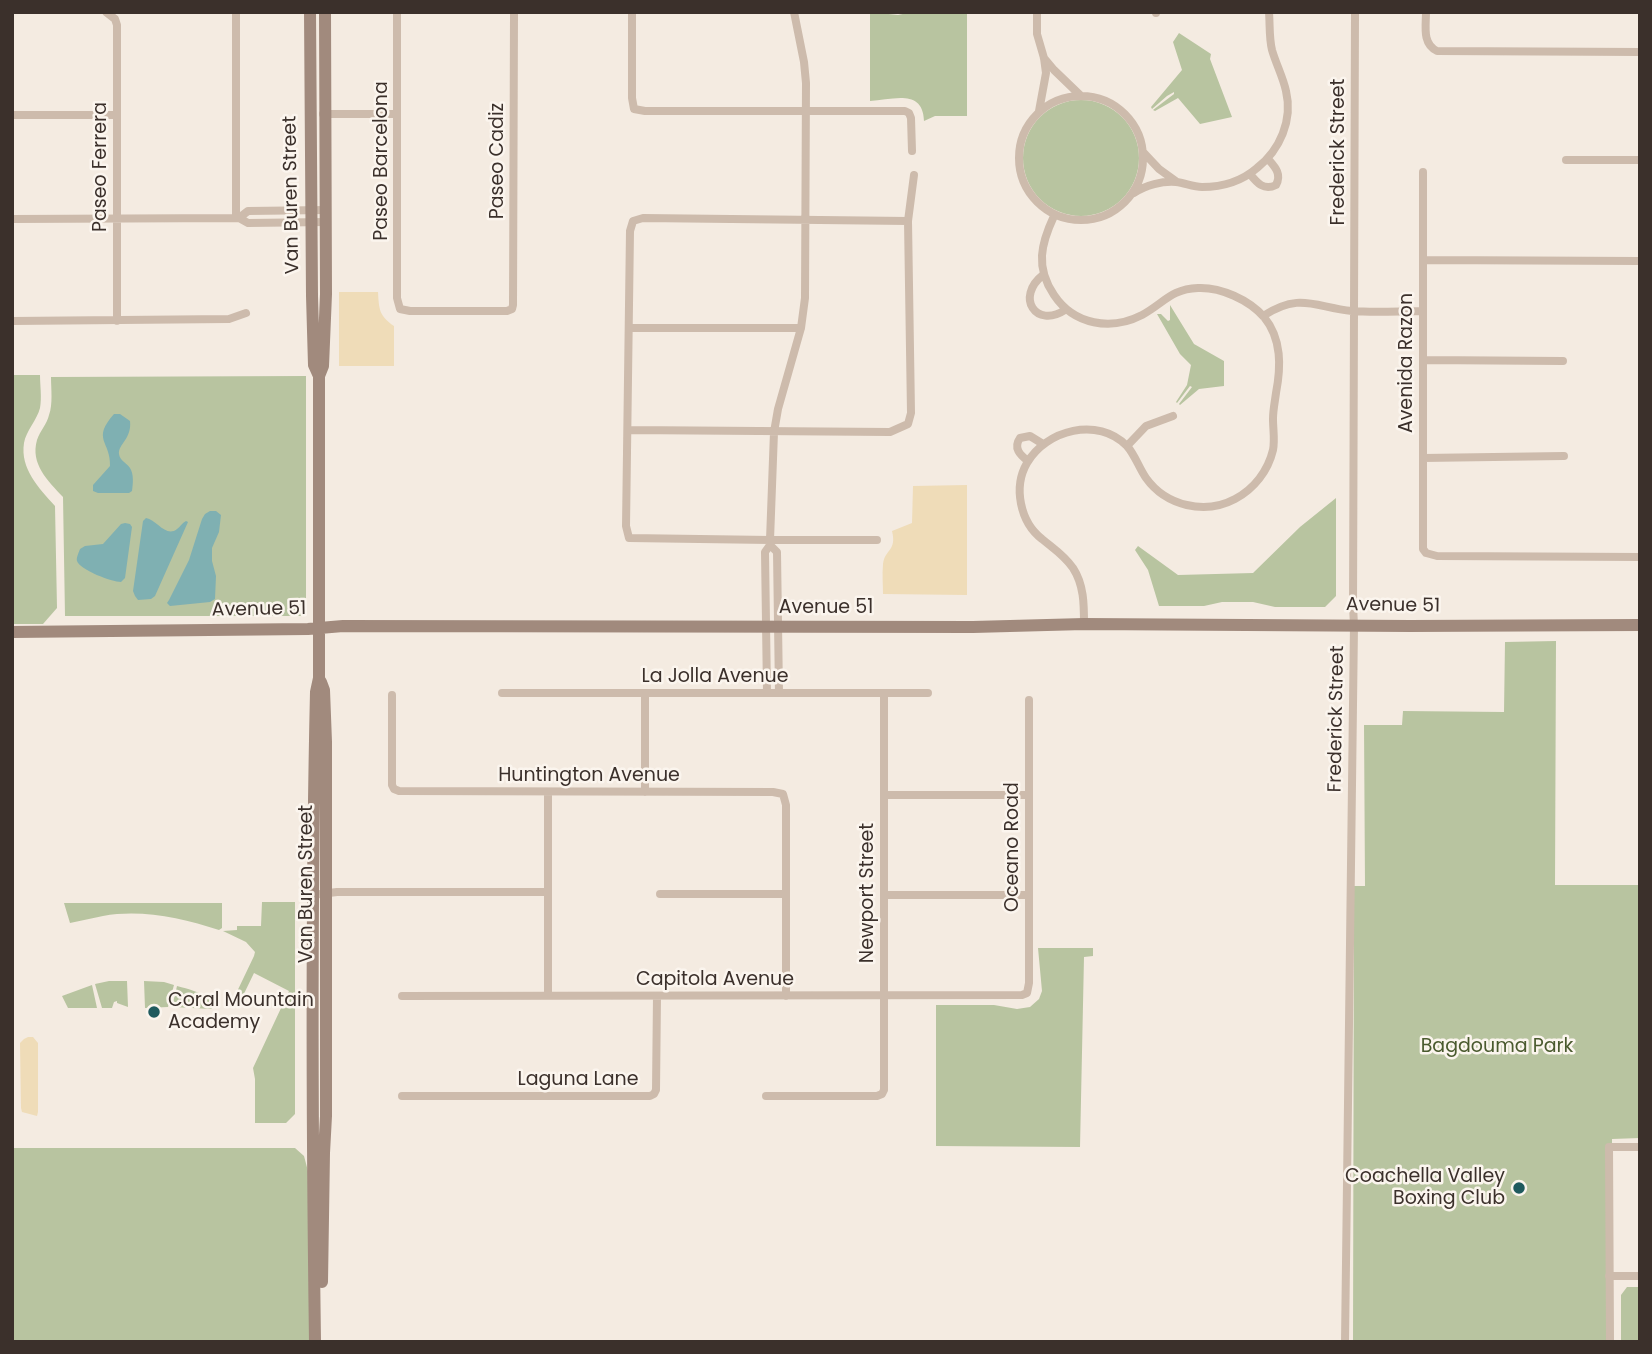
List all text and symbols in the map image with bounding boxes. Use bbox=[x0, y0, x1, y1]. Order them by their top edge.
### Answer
street label: Frederick Street bbox=[1328, 79, 1350, 225]
street label: Paseo Barcelona bbox=[371, 81, 393, 241]
street label: Paseo Ferrera bbox=[90, 102, 112, 232]
street label: Paseo Cadiz bbox=[487, 103, 509, 219]
street label: Van Buren Street bbox=[279, 116, 305, 274]
street label: Avenida Razon bbox=[1396, 293, 1418, 433]
street label: Avenue 51 bbox=[1346, 594, 1440, 618]
street label: Avenue 51 bbox=[779, 597, 873, 619]
street label: Avenue 51 bbox=[212, 598, 306, 622]
street label: Frederick Street bbox=[1324, 645, 1350, 793]
street label: La Jolla Avenue bbox=[642, 666, 788, 688]
street label: Huntington Avenue bbox=[498, 765, 680, 787]
street label: Oceano Road bbox=[1002, 782, 1024, 912]
street label: Van Buren Street bbox=[296, 805, 318, 963]
street label: Newport Street bbox=[857, 823, 879, 963]
street label: Capitola Avenue bbox=[636, 969, 794, 991]
place label: Coral Mountain Academy bbox=[168, 990, 314, 1034]
marker: Coral Mountain Academy bbox=[146, 1004, 162, 1020]
park label: Bagdouma Park bbox=[1421, 1036, 1573, 1058]
street label: Laguna Lane bbox=[517, 1069, 639, 1091]
place label: Coachella Valley Boxing Club bbox=[1345, 1166, 1505, 1210]
marker: Coachella Valley Boxing Club bbox=[1511, 1180, 1527, 1196]

